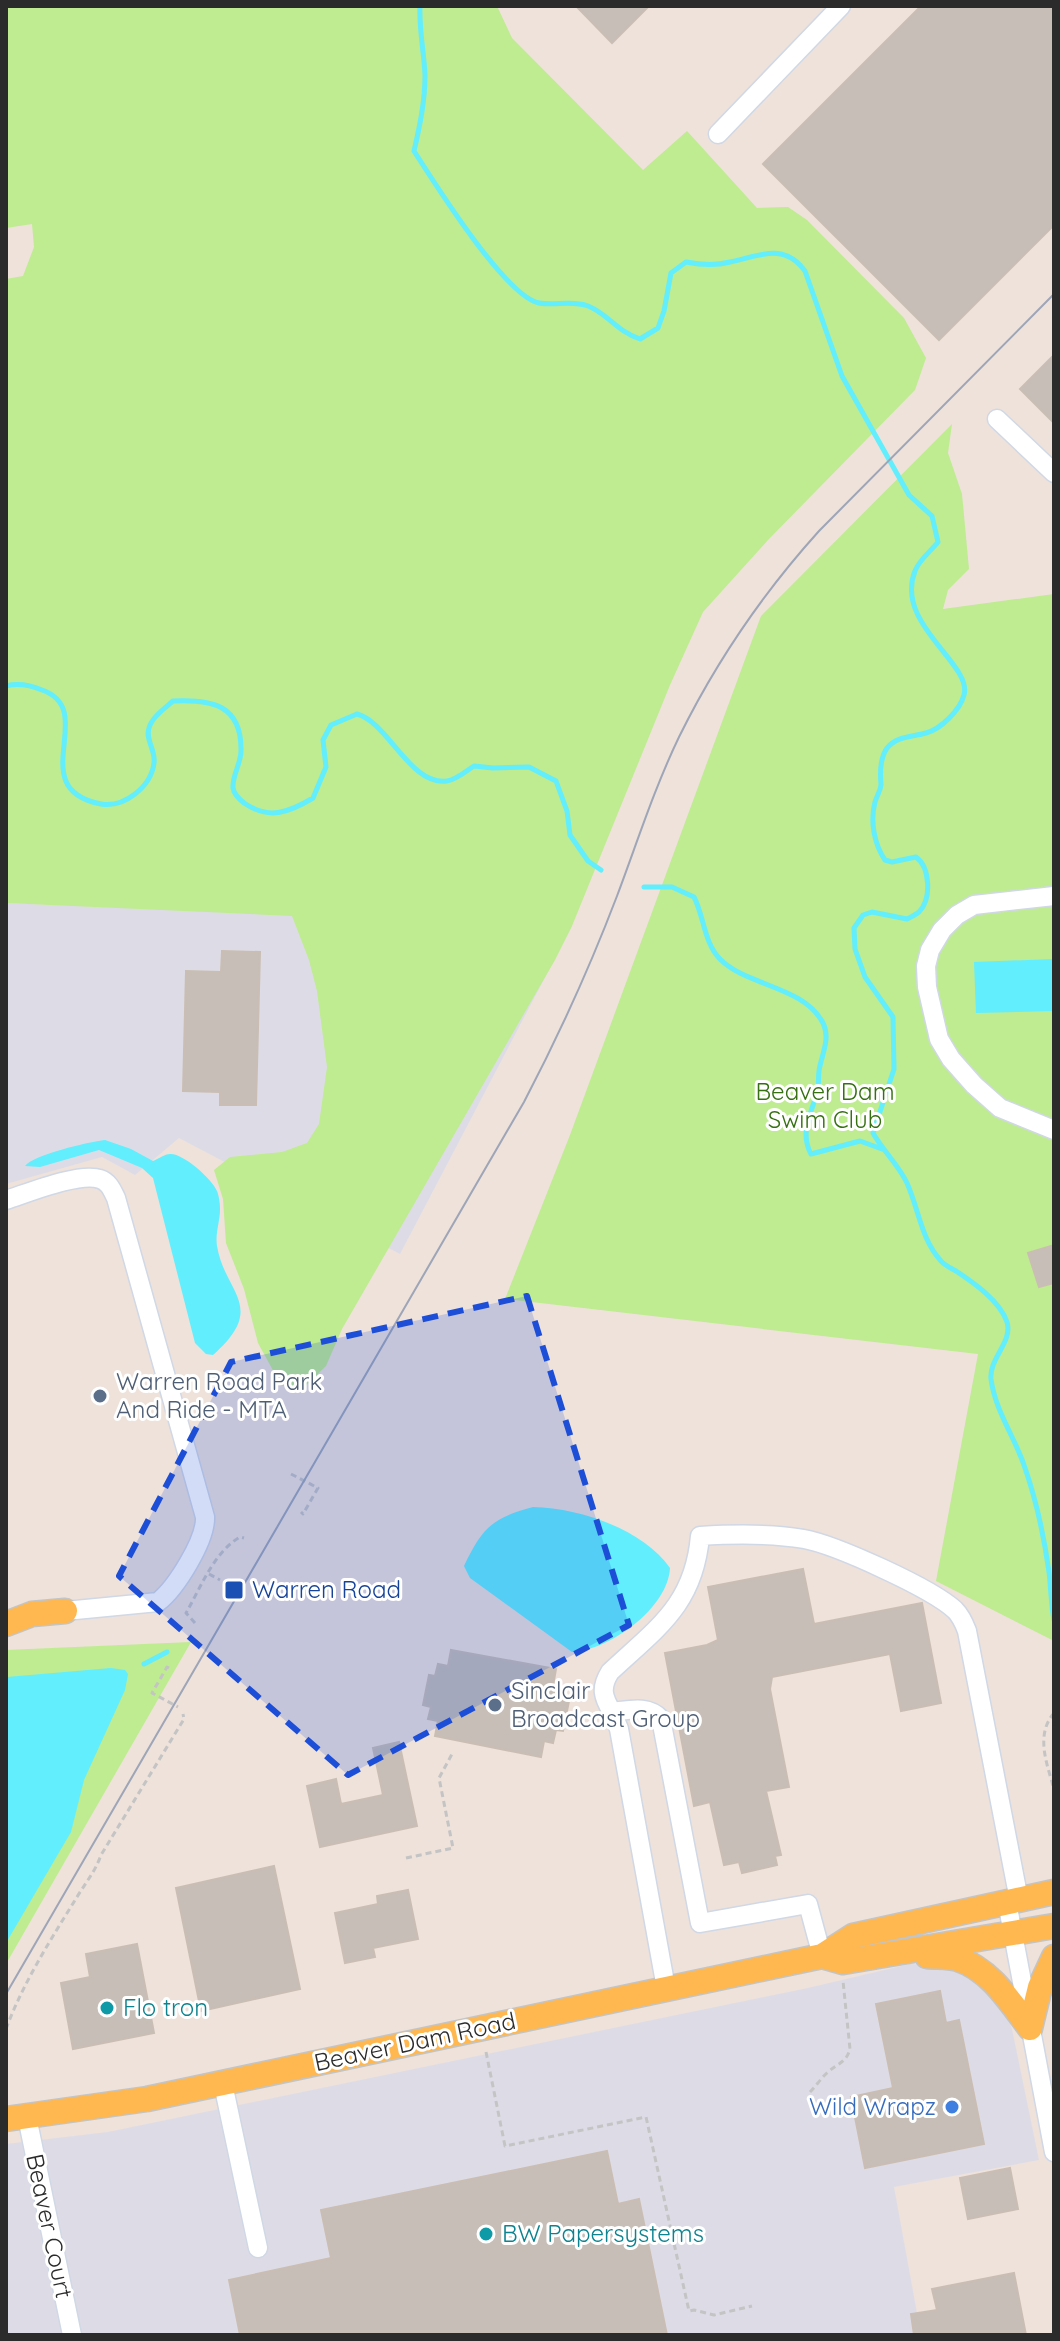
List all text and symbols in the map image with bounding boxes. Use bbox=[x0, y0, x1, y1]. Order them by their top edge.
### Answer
park label: Beaver Dam Swim Club bbox=[755, 1076, 895, 1134]
place label: Warren Road Park And Ride - MTA bbox=[116, 1366, 322, 1424]
marker: Warren Road Park And Ride - MTA bbox=[91, 1387, 109, 1405]
place label: Warren Road bbox=[252, 1574, 401, 1604]
marker: Warren Road bbox=[223, 1579, 245, 1601]
place label: Sinclair Broadcast Group bbox=[511, 1675, 700, 1733]
marker: Sinclair Broadcast Group bbox=[486, 1696, 504, 1714]
place label: Flo tron bbox=[123, 1992, 208, 2022]
marker: Flo tron bbox=[98, 1999, 116, 2017]
street label: Beaver Dam Road bbox=[311, 2005, 518, 2077]
place label: Wild Wrapz bbox=[809, 2091, 936, 2121]
marker: Wild Wrapz bbox=[943, 2098, 961, 2116]
street label: Beaver Court bbox=[20, 2151, 80, 2301]
place label: BW Papersystems bbox=[502, 2218, 704, 2248]
marker: BW Papersystems bbox=[477, 2225, 495, 2243]

